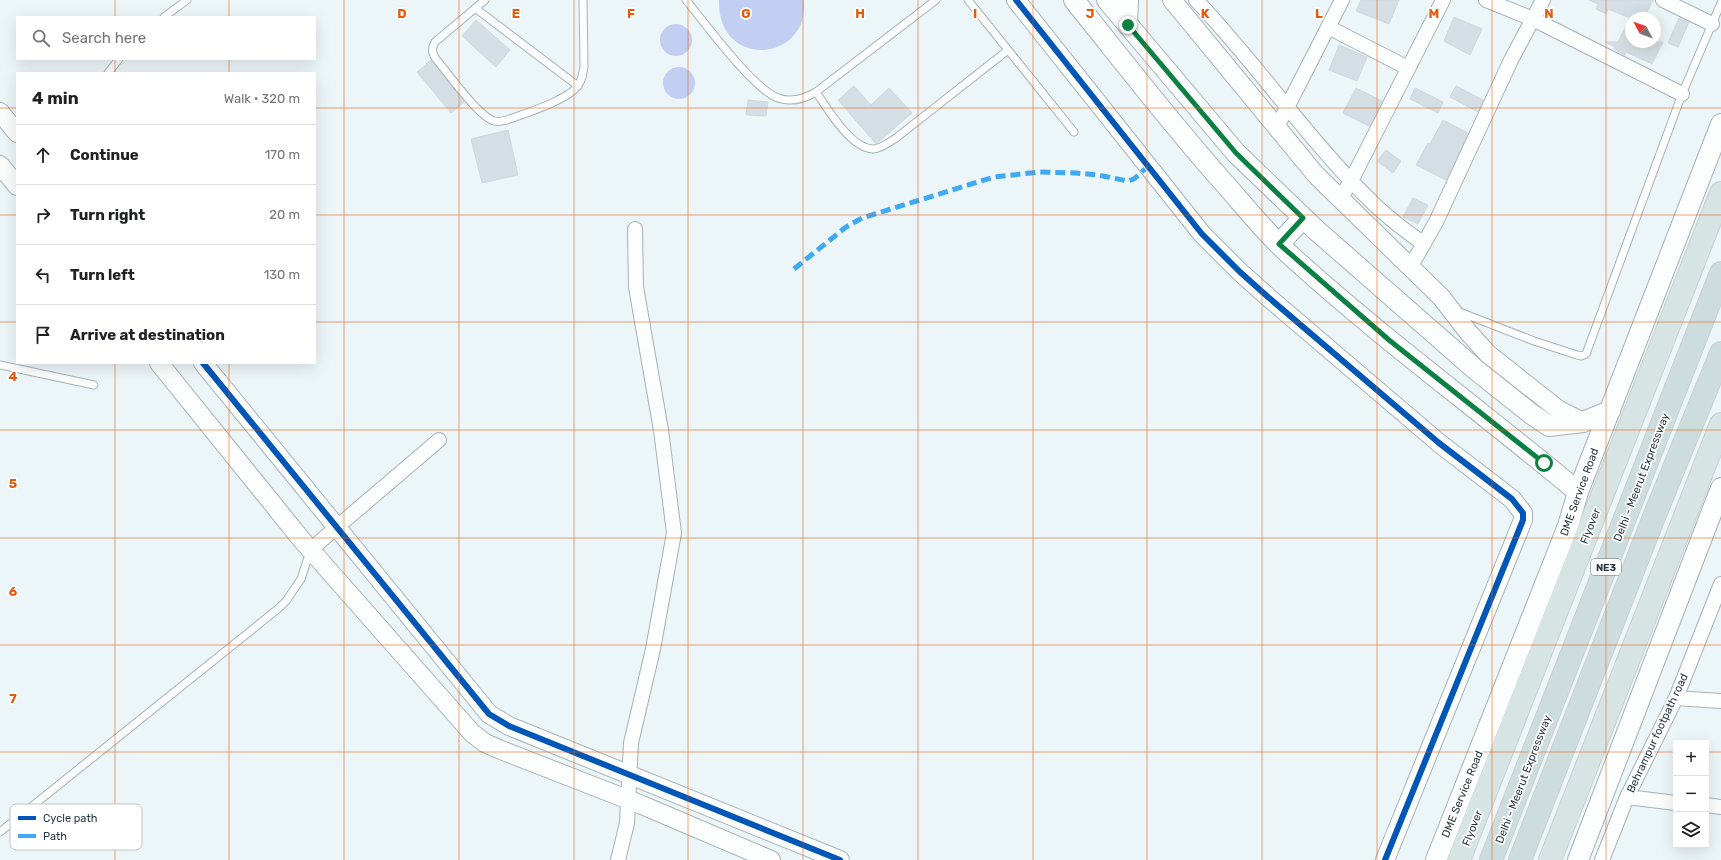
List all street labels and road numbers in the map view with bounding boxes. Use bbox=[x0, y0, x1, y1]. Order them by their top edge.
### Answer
street label: Delhi - Meerut Expressway bbox=[1611, 411, 1672, 543]
street label: DME Service Road bbox=[1558, 446, 1601, 538]
street label: Flyover bbox=[1578, 506, 1604, 546]
road number: NE3 bbox=[1591, 559, 1621, 575]
street label: Behrampur footpath road bbox=[1624, 672, 1691, 795]
street label: Delhi - Meerut Expressway bbox=[1493, 713, 1554, 845]
street label: DME Service Road bbox=[1439, 749, 1486, 840]
street label: Flyover bbox=[1460, 808, 1486, 848]

